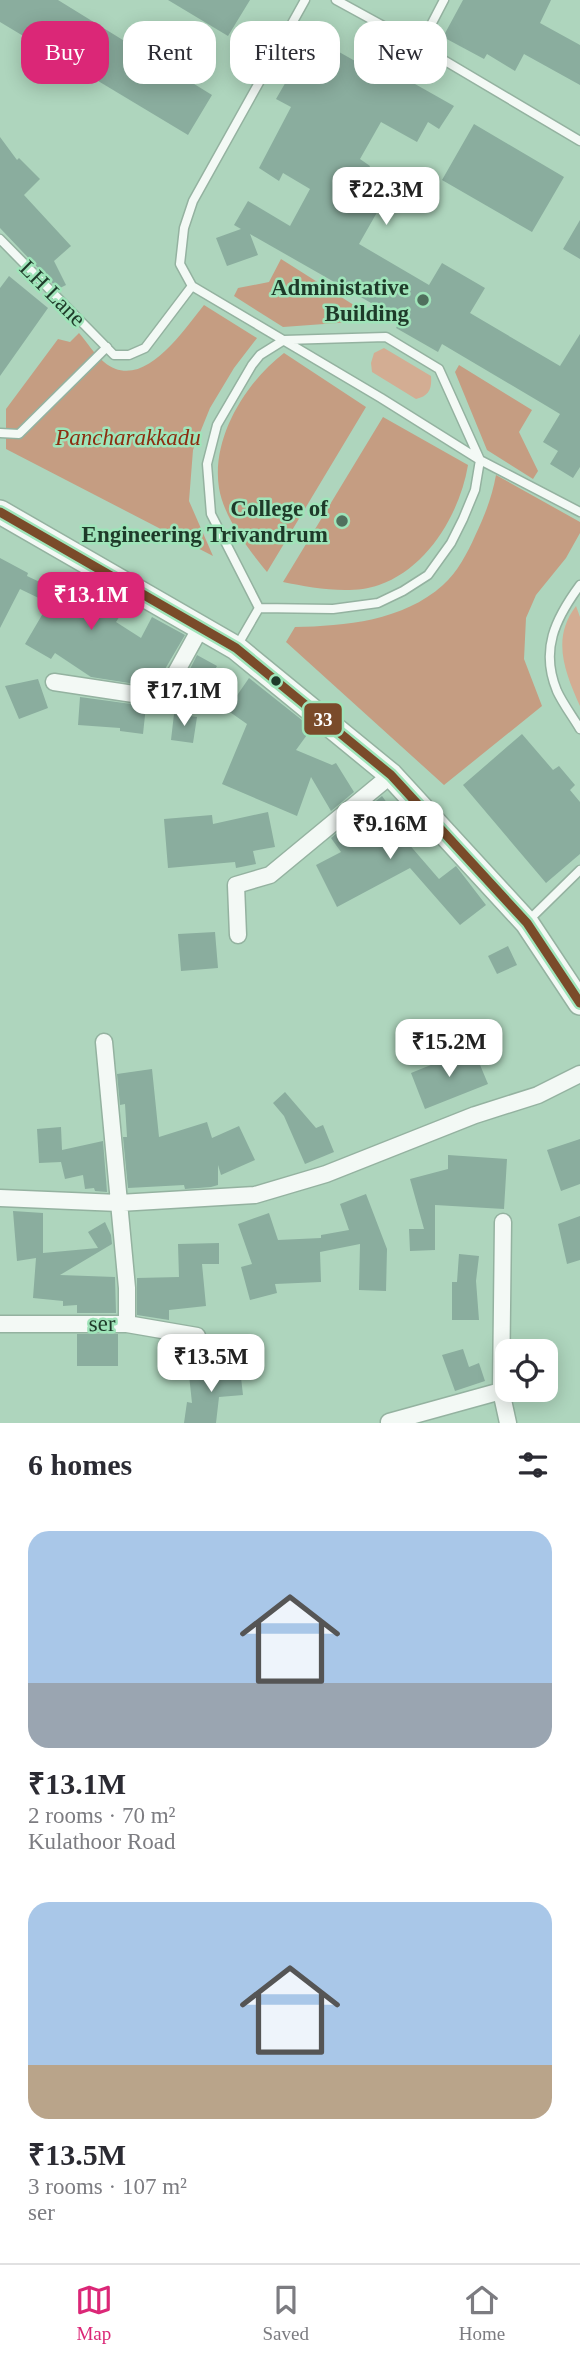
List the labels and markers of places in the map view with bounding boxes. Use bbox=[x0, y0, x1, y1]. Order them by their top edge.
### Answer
pin: ₹22.3M bbox=[329, 168, 443, 227]
place label: Administative Building bbox=[271, 275, 409, 326]
marker: Administative Building bbox=[415, 292, 431, 308]
place label: College of Engineering Trivandrum bbox=[82, 496, 328, 547]
marker: College of Engineering Trivandrum bbox=[334, 513, 350, 529]
pin: ₹13.1M bbox=[34, 572, 148, 632]
pin: ₹17.1M bbox=[127, 668, 241, 728]
unlabelled marker bbox=[269, 674, 283, 688]
pin: ₹9.16M bbox=[333, 802, 447, 861]
pin: ₹15.2M bbox=[392, 1020, 506, 1079]
pin: ₹13.5M bbox=[154, 1334, 268, 1394]

